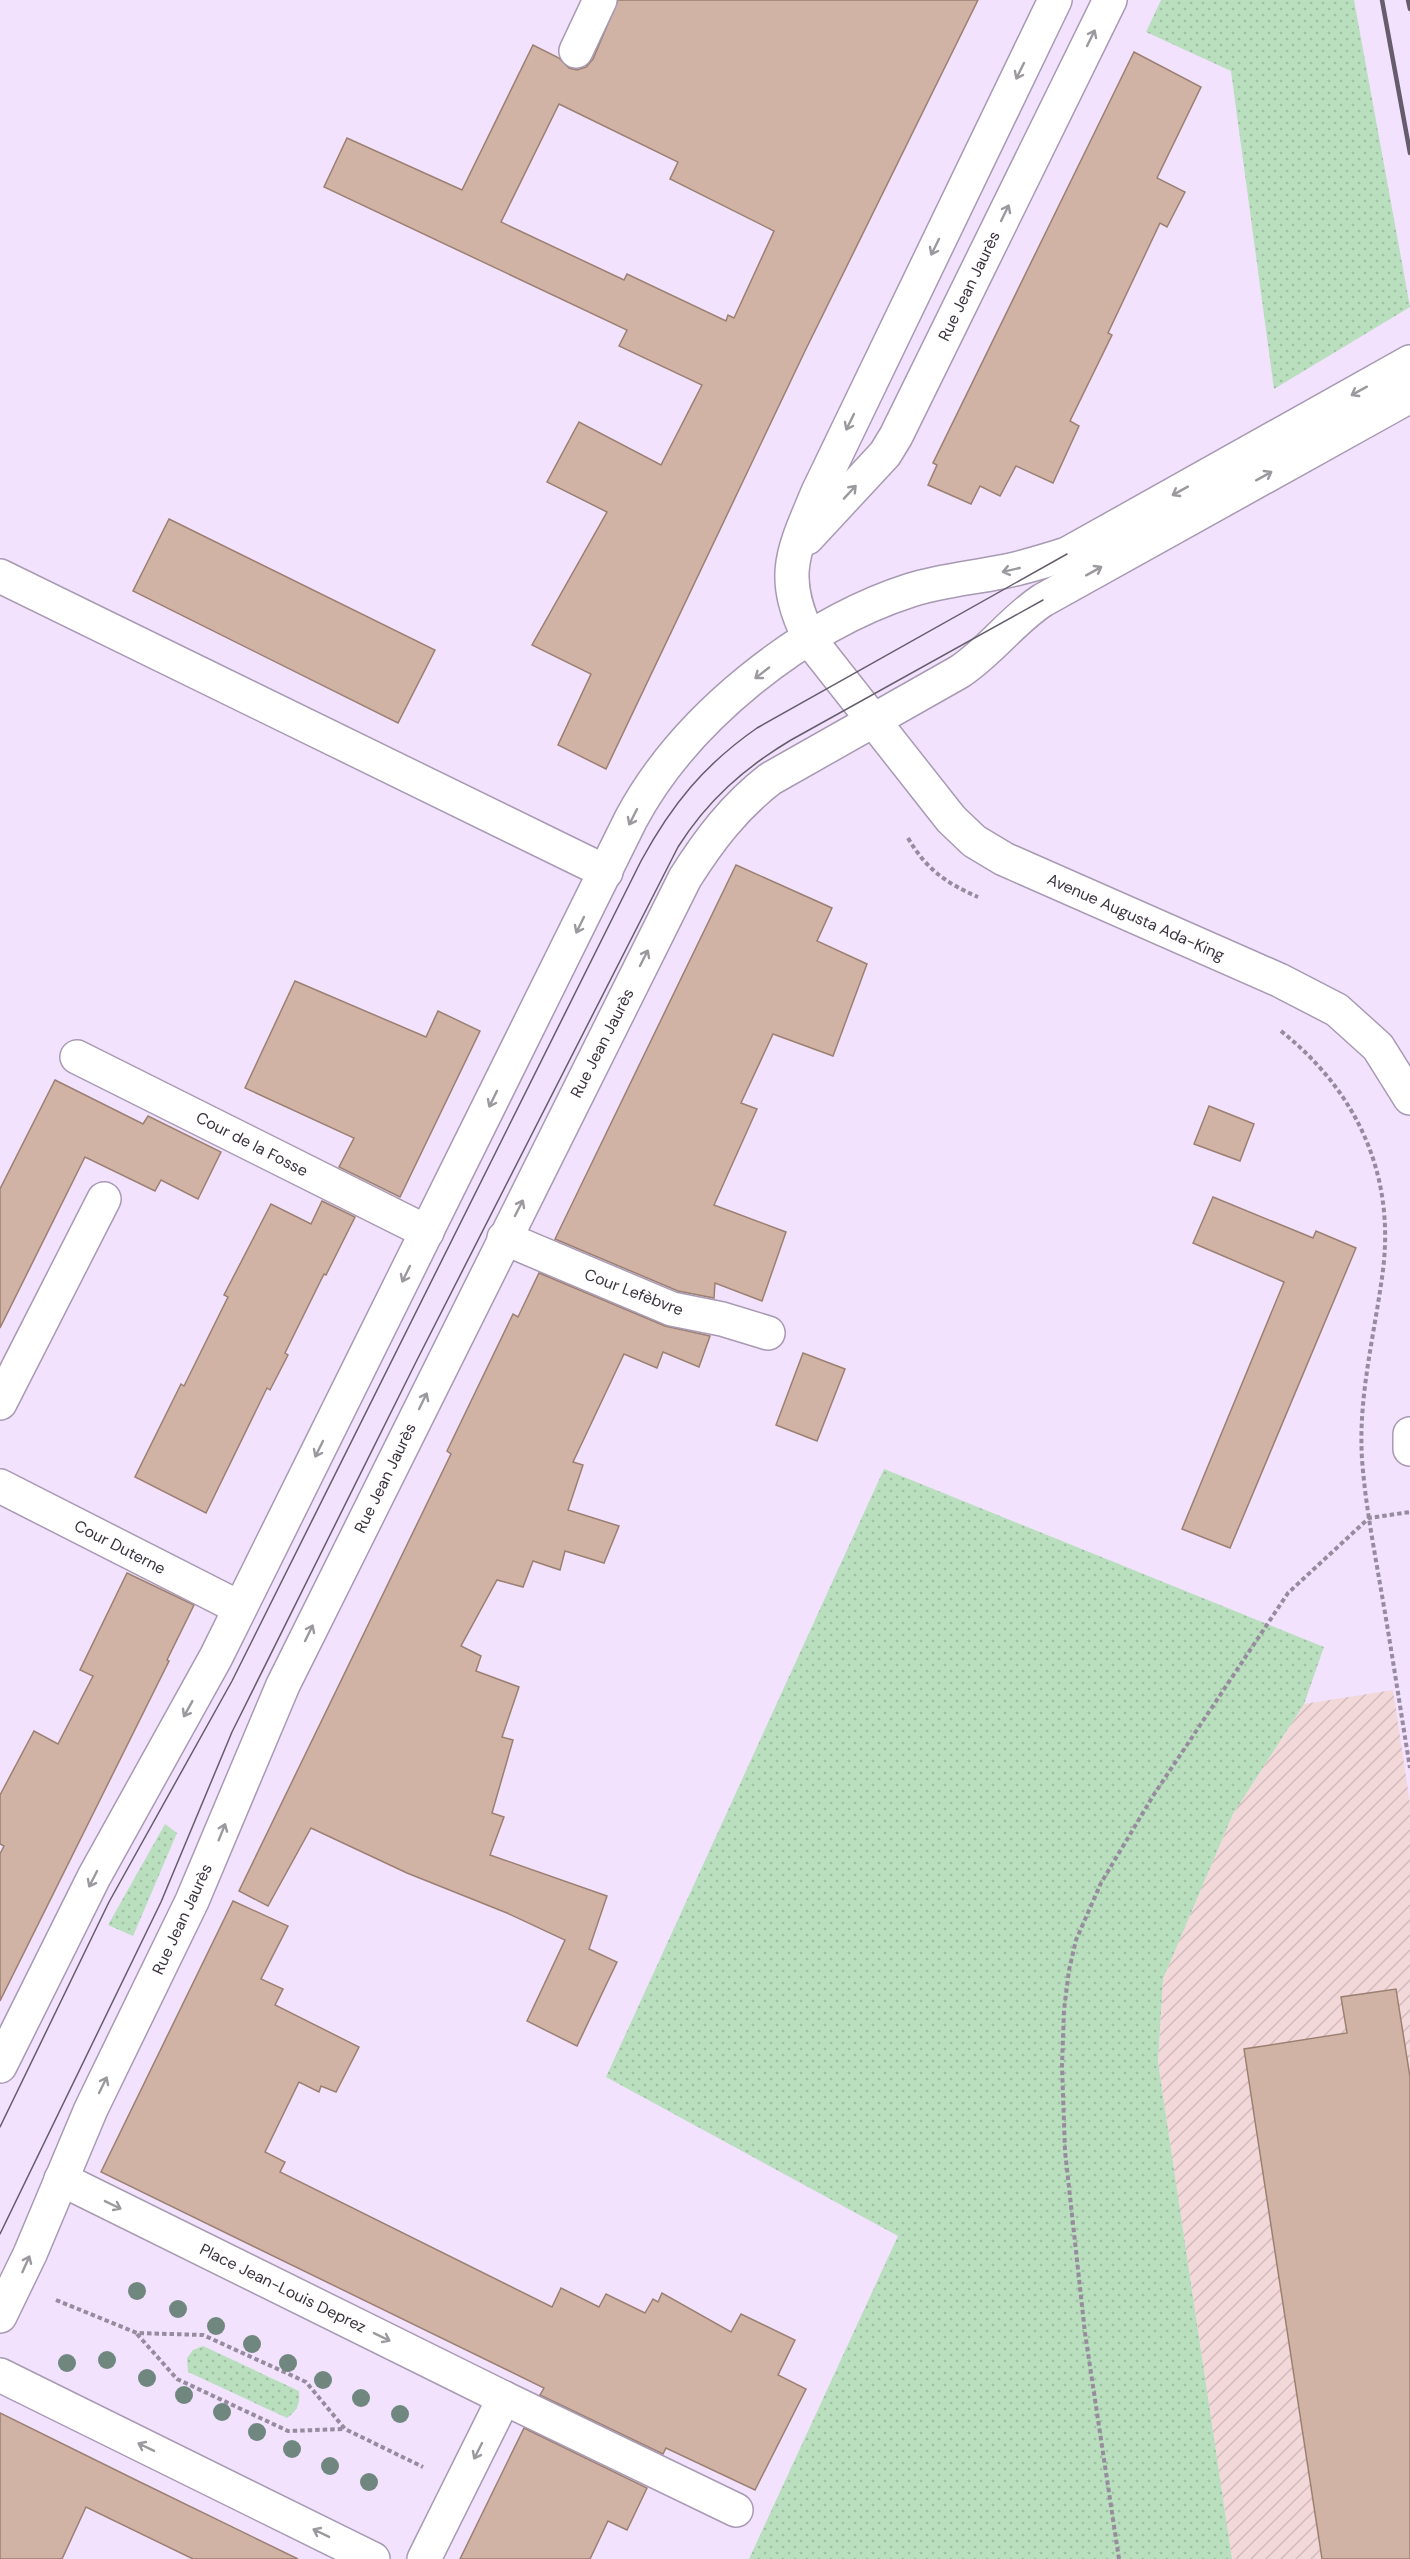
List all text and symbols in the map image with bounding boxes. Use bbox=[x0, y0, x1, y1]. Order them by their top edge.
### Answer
one-way arrow bbox=[1086, 29, 1098, 47]
one-way arrow bbox=[1014, 62, 1026, 80]
one-way arrow bbox=[1000, 204, 1012, 222]
street label: Rue Jean Jaurès bbox=[933, 228, 1005, 344]
one-way arrow bbox=[929, 237, 941, 255]
one-way arrow bbox=[1351, 385, 1368, 397]
one-way arrow bbox=[844, 413, 855, 431]
one-way arrow bbox=[1255, 470, 1273, 481]
one-way arrow bbox=[843, 485, 857, 500]
one-way arrow bbox=[1172, 486, 1190, 497]
one-way arrow bbox=[1001, 565, 1021, 576]
one-way arrow bbox=[1085, 565, 1102, 577]
one-way arrow bbox=[754, 666, 770, 679]
one-way arrow bbox=[627, 807, 638, 825]
street label: Avenue Augusta Ada-King bbox=[1044, 868, 1228, 966]
one-way arrow bbox=[573, 915, 585, 933]
one-way arrow bbox=[639, 950, 651, 968]
street label: Rue Jean Jaurès bbox=[565, 985, 639, 1101]
one-way arrow bbox=[487, 1090, 498, 1108]
street label: Cour de la Fosse bbox=[192, 1107, 312, 1181]
one-way arrow bbox=[514, 1199, 525, 1217]
street label: Cour Lefèbvre bbox=[581, 1263, 687, 1321]
one-way arrow bbox=[400, 1265, 412, 1283]
one-way arrow bbox=[418, 1393, 430, 1411]
street label: Rue Jean Jaurès bbox=[349, 1420, 421, 1536]
one-way arrow bbox=[313, 1439, 325, 1457]
street label: Cour Duterne bbox=[71, 1515, 169, 1579]
one-way arrow bbox=[304, 1624, 315, 1642]
one-way arrow bbox=[182, 1700, 194, 1717]
one-way arrow bbox=[217, 1824, 228, 1842]
street label: Rue Jean Jaurès bbox=[147, 1860, 217, 1978]
one-way arrow bbox=[87, 1870, 99, 1887]
one-way arrow bbox=[97, 2076, 109, 2094]
one-way arrow bbox=[104, 2199, 122, 2211]
street label: Place Jean-Louis Deprez bbox=[196, 2239, 370, 2337]
one-way arrow bbox=[21, 2255, 32, 2274]
one-way arrow bbox=[373, 2332, 391, 2344]
one-way arrow bbox=[137, 2441, 155, 2452]
one-way arrow bbox=[471, 2441, 483, 2459]
one-way arrow bbox=[312, 2527, 330, 2538]

